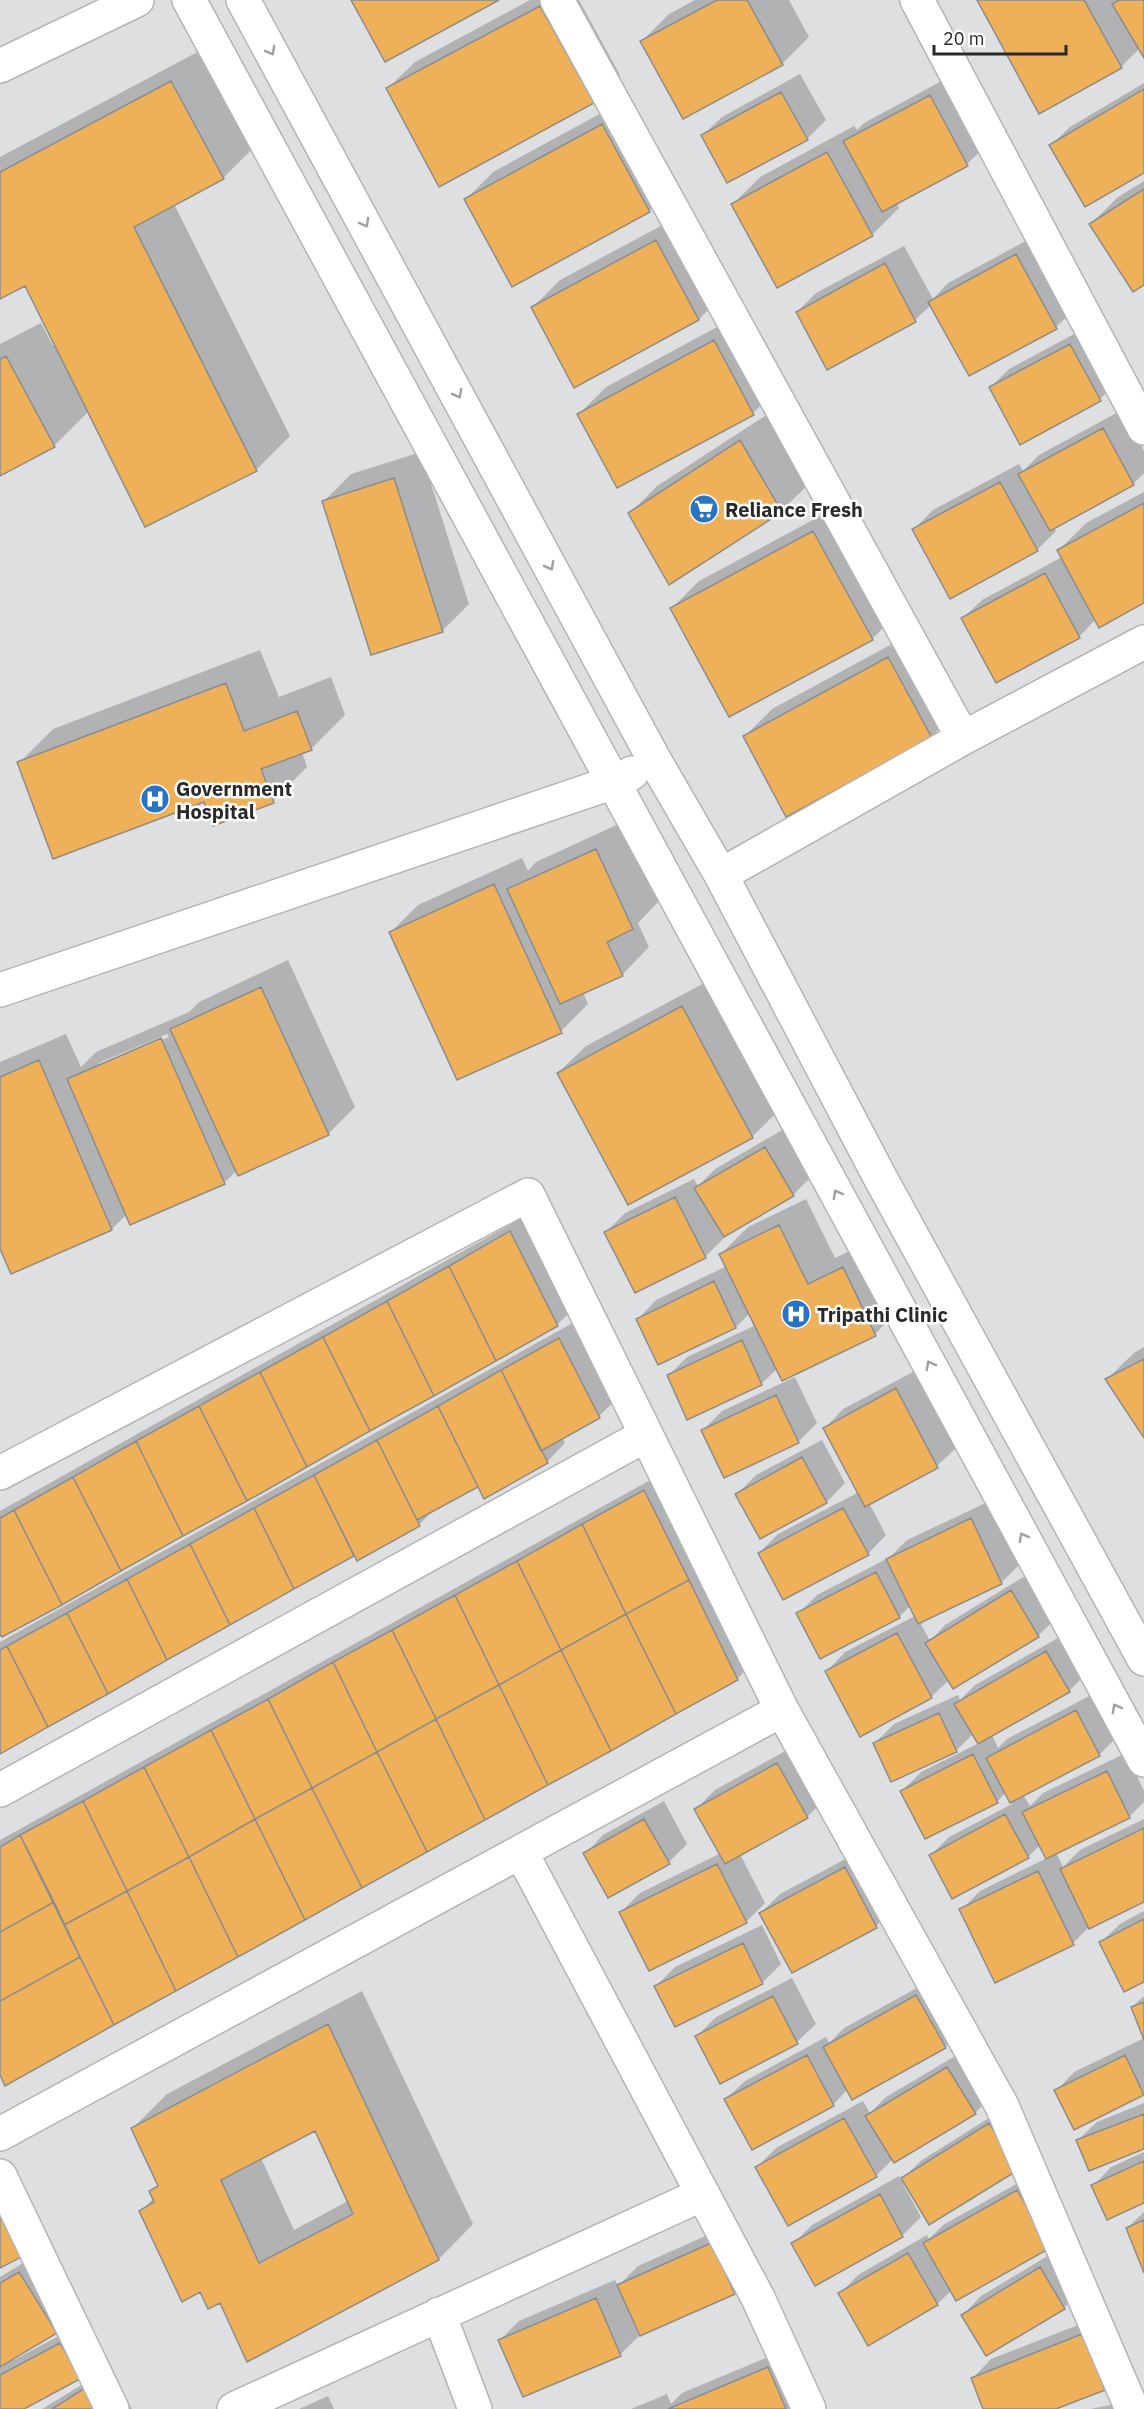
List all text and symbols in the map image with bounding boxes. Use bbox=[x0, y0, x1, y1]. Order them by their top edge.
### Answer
scale bar bbox=[934, 18, 1066, 56]
text: 20 m bbox=[943, 27, 985, 50]
one-way arrow bbox=[264, 45, 275, 56]
one-way arrow bbox=[358, 216, 369, 227]
one-way arrow bbox=[451, 388, 462, 398]
supermarket icon: Reliance Fresh bbox=[688, 493, 720, 525]
place label: Reliance Fresh bbox=[725, 496, 863, 523]
one-way arrow bbox=[543, 559, 554, 570]
place label: Government Hospital bbox=[176, 775, 292, 825]
hospital icon: Government Hospital bbox=[139, 783, 171, 815]
one-way arrow bbox=[833, 1190, 844, 1200]
hospital icon: Tripathi Clinic bbox=[780, 1298, 812, 1330]
place label: Tripathi Clinic bbox=[817, 1301, 948, 1328]
one-way arrow bbox=[926, 1361, 937, 1372]
one-way arrow bbox=[1019, 1533, 1030, 1543]
one-way arrow bbox=[1112, 1704, 1123, 1714]

